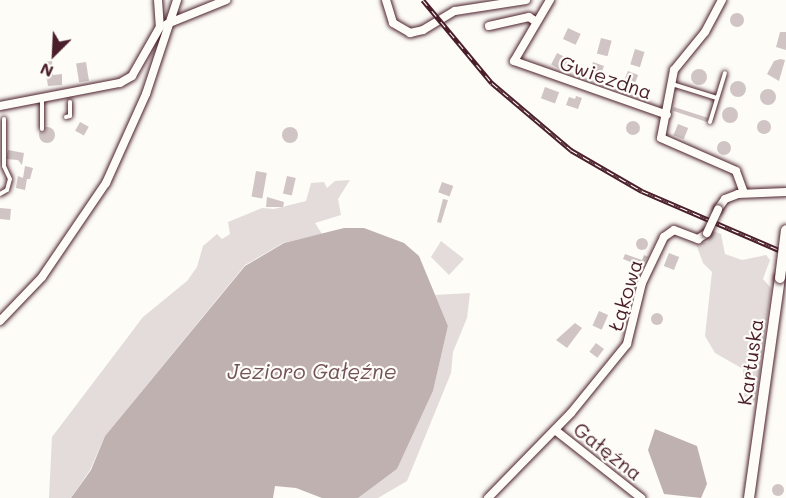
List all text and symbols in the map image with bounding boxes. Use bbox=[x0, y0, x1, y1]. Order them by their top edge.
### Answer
north arrow bbox=[24, 24, 84, 84]
street label: Gwiezdna bbox=[557, 50, 655, 104]
text: N bbox=[37, 59, 56, 83]
street label: Łąkowa bbox=[603, 256, 647, 334]
street label: Kartuska bbox=[732, 317, 768, 407]
water label: Jezioro Gałęźne bbox=[227, 358, 397, 384]
street label: Gałęźna bbox=[569, 417, 647, 485]

